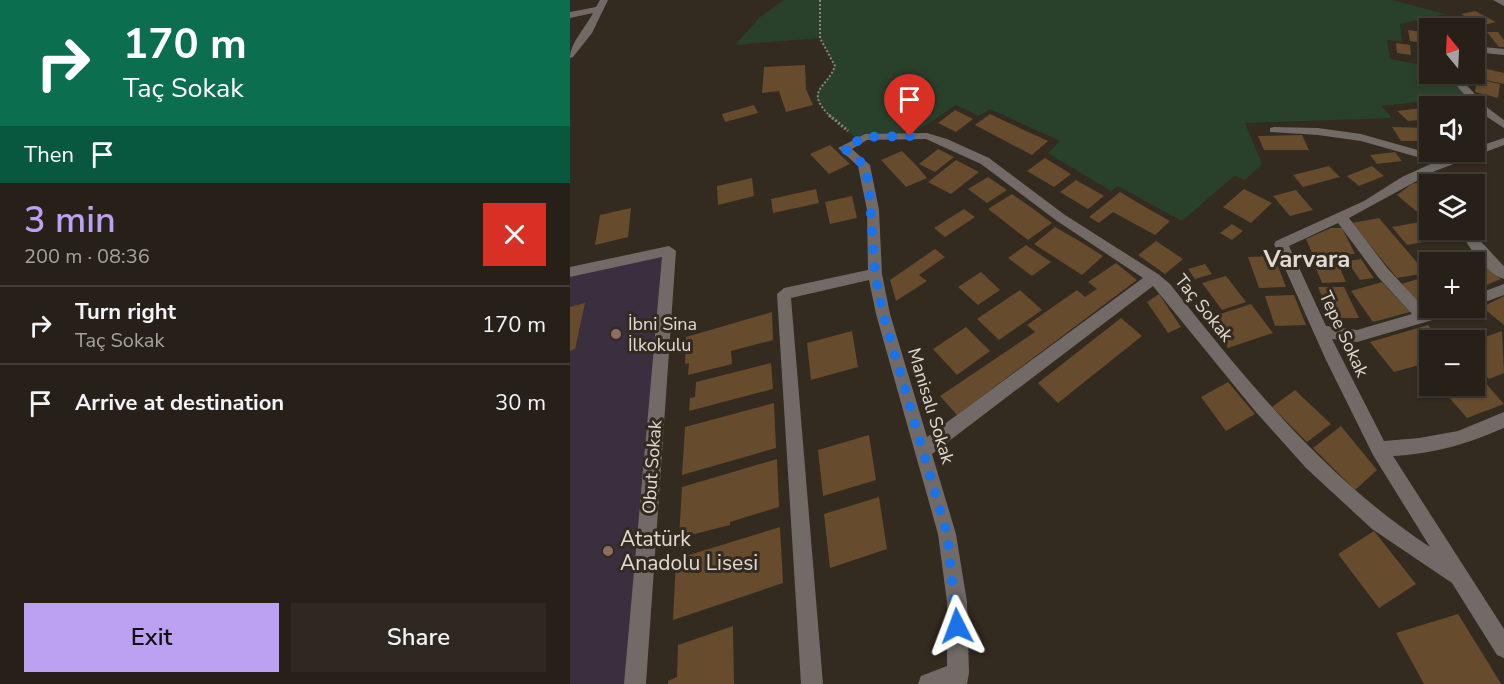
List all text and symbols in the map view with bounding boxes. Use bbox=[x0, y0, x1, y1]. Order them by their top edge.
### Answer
text: 170 m bbox=[123, 16, 247, 73]
north arrow bbox=[1419, 18, 1485, 84]
map controls bbox=[1419, 18, 1485, 396]
icon: right bbox=[24, 24, 102, 102]
text: Taç Sokak bbox=[123, 70, 244, 107]
pin bbox=[884, 74, 935, 136]
icon: arrive bbox=[893, 83, 926, 116]
button: sound bbox=[1419, 96, 1485, 162]
icon: arrive bbox=[86, 138, 119, 171]
text: Then bbox=[24, 140, 74, 170]
button: layers bbox=[1419, 174, 1485, 240]
text: 3 min bbox=[24, 196, 116, 245]
button: close bbox=[483, 203, 546, 266]
text: 200 m · 08:36 bbox=[24, 243, 150, 270]
district label: Varvara bbox=[1263, 243, 1350, 275]
button: + bbox=[1419, 252, 1485, 318]
street label: Taç Sokak bbox=[1169, 269, 1239, 348]
street label: Tepe Sokak bbox=[1314, 287, 1375, 382]
text: Turn right bbox=[75, 297, 176, 327]
icon: right bbox=[24, 309, 57, 342]
text: 170 m bbox=[482, 310, 546, 340]
place label: İbni Sina İlkokulu bbox=[628, 312, 697, 357]
text: Taç Sokak bbox=[75, 327, 164, 354]
marker: İbni Sina İlkokulu bbox=[609, 327, 623, 341]
button: − bbox=[1419, 330, 1485, 396]
street label: Manisalı Sokak bbox=[902, 345, 960, 468]
icon: arrive bbox=[24, 387, 57, 420]
text: Arrive at destination bbox=[75, 388, 284, 418]
text: 30 m bbox=[495, 388, 546, 418]
street label: Obut Sokak bbox=[637, 418, 667, 515]
place label: Atatürk Anadolu Lisesi bbox=[620, 525, 758, 577]
marker: Atatürk Anadolu Lisesi bbox=[601, 544, 615, 558]
position arrow bbox=[925, 594, 989, 658]
button: Exit bbox=[24, 603, 279, 672]
button: Share bbox=[291, 603, 546, 672]

